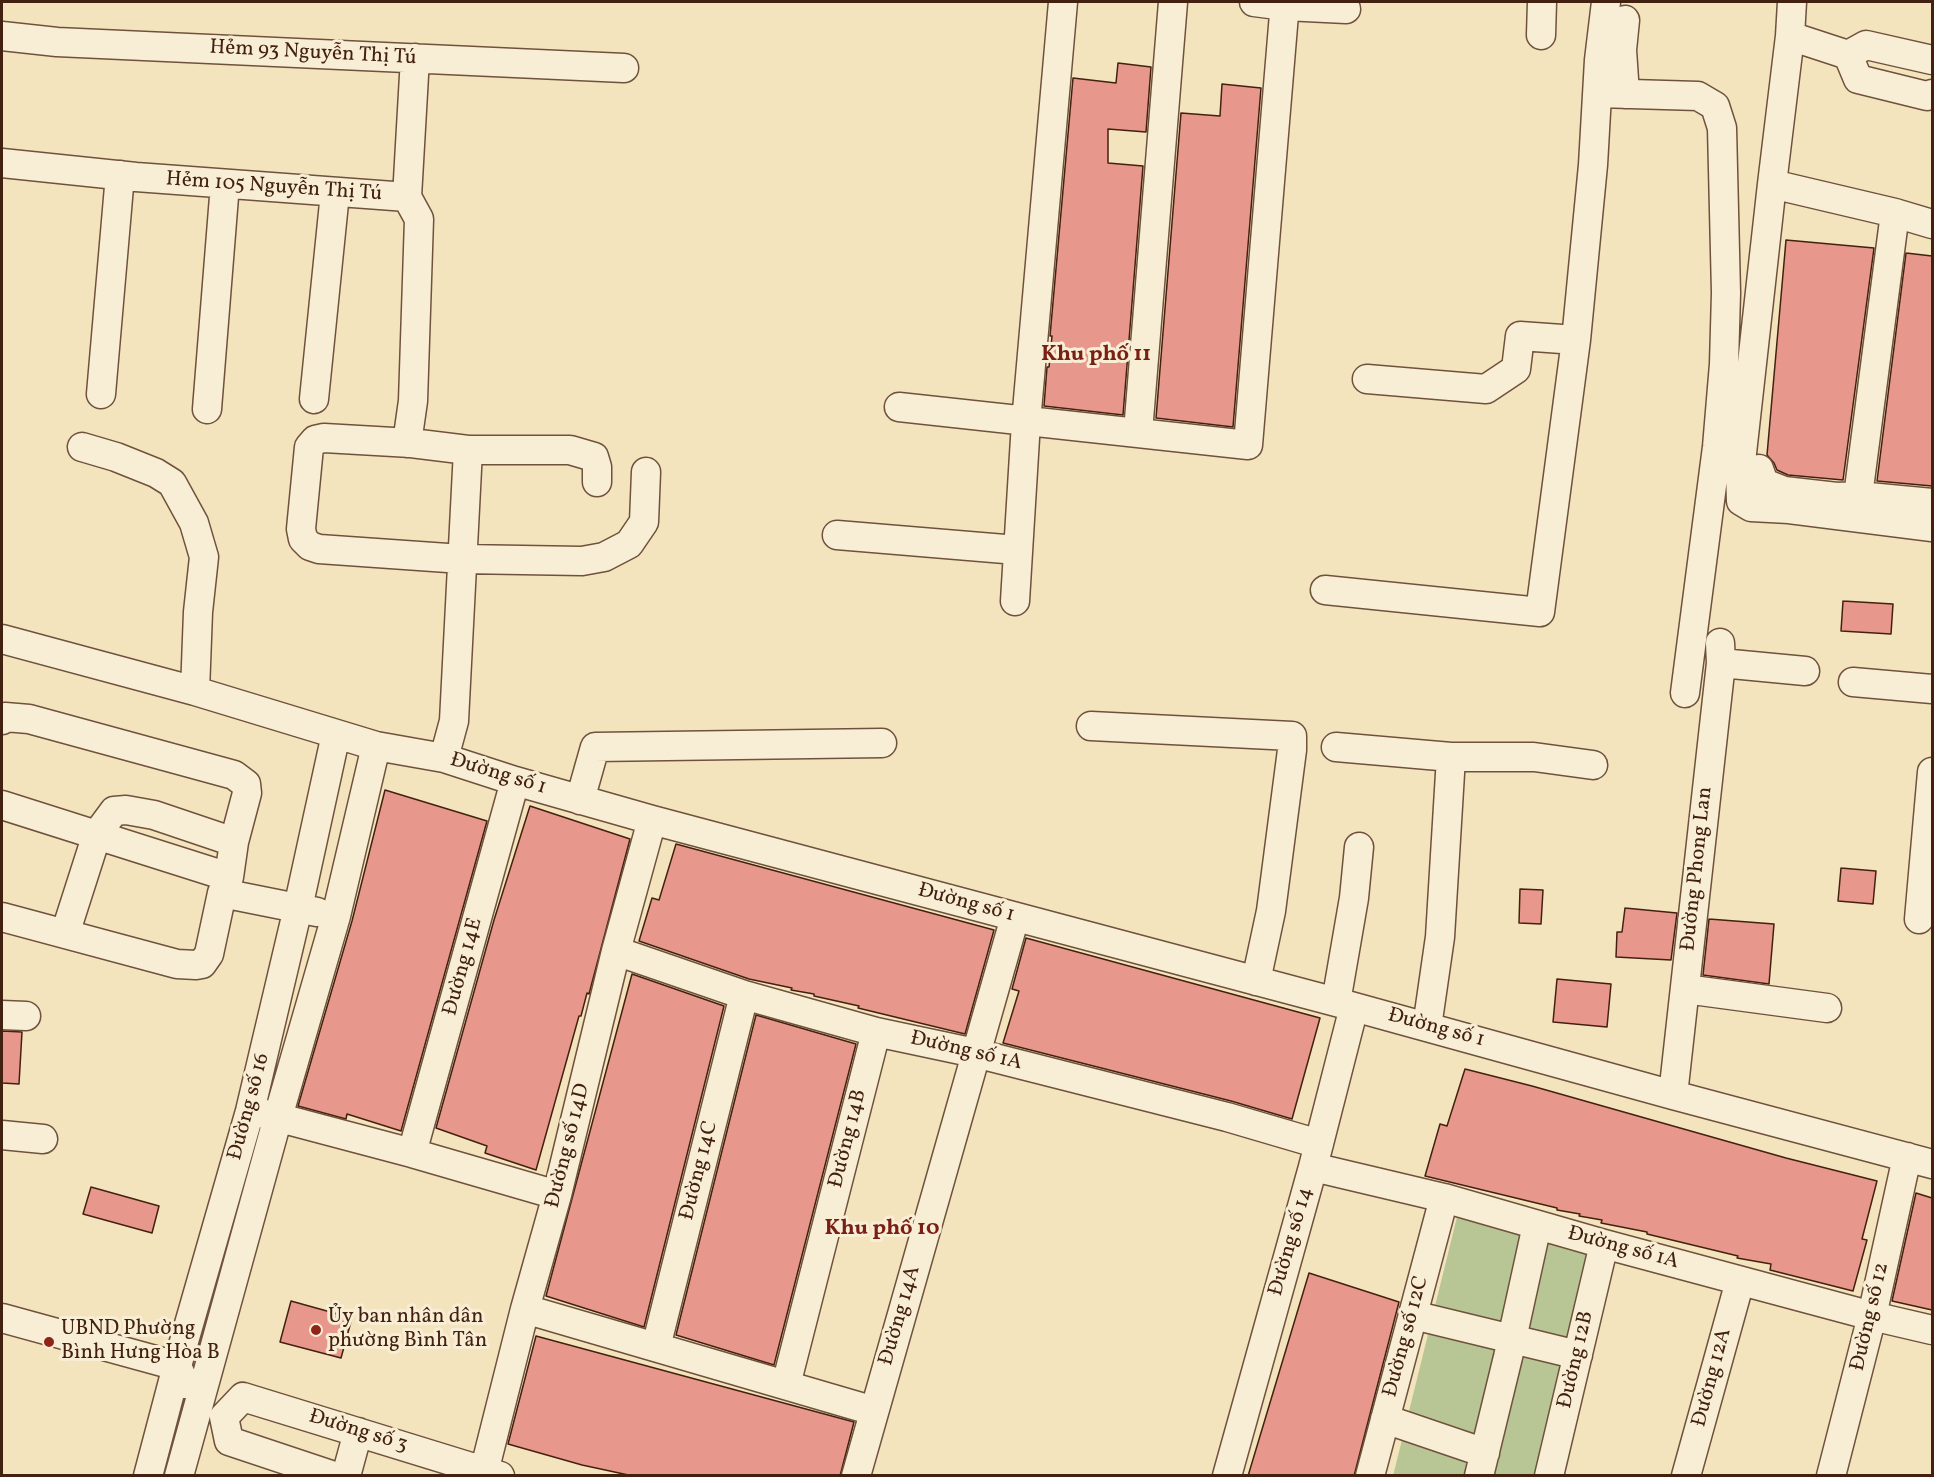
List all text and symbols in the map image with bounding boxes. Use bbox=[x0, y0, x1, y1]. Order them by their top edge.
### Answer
street label: Hẻm 93 Nguyễn Thị Tú bbox=[209, 36, 417, 72]
street label: Hẻm 105 Nguyễn Thị Tú bbox=[165, 168, 383, 208]
district label: Khu phố 11 bbox=[1041, 343, 1151, 369]
street label: Đường số 1 bbox=[447, 748, 549, 802]
street label: Đường Phong Lan bbox=[1677, 786, 1719, 952]
street label: Đường số 1 bbox=[915, 879, 1017, 929]
street label: Đường 14E bbox=[439, 915, 489, 1019]
street label: Đường số 1 bbox=[1385, 1004, 1487, 1054]
street label: Đường số 1A bbox=[908, 1027, 1024, 1077]
street label: Đường số 16 bbox=[224, 1051, 276, 1163]
street label: Đường số 14D bbox=[541, 1081, 597, 1211]
street label: Đường 14B bbox=[825, 1087, 873, 1191]
street label: Đường 14C bbox=[676, 1119, 724, 1223]
street label: Đường số 14 bbox=[1264, 1185, 1320, 1299]
district label: Khu phố 10 bbox=[825, 1217, 939, 1243]
street label: Đường số 1A bbox=[1565, 1222, 1681, 1276]
street label: Đường số 12 bbox=[1846, 1260, 1896, 1374]
street label: Đường 14A bbox=[875, 1263, 927, 1369]
street label: Đường số 12C bbox=[1379, 1274, 1435, 1400]
place label: Ủy ban nhân dân phường Bình Tân bbox=[328, 1305, 487, 1355]
street label: Đường 12B bbox=[1554, 1309, 1600, 1411]
place label: UBND Phường Bình Hưng Hòa B bbox=[61, 1317, 220, 1367]
marker: Ủy ban nhân dân phường Bình Tân bbox=[309, 1323, 323, 1337]
street label: Đường 12A bbox=[1688, 1326, 1738, 1430]
marker: UBND Phường Bình Hưng Hòa B bbox=[42, 1335, 56, 1349]
street label: Đường số 3 bbox=[306, 1405, 410, 1459]

